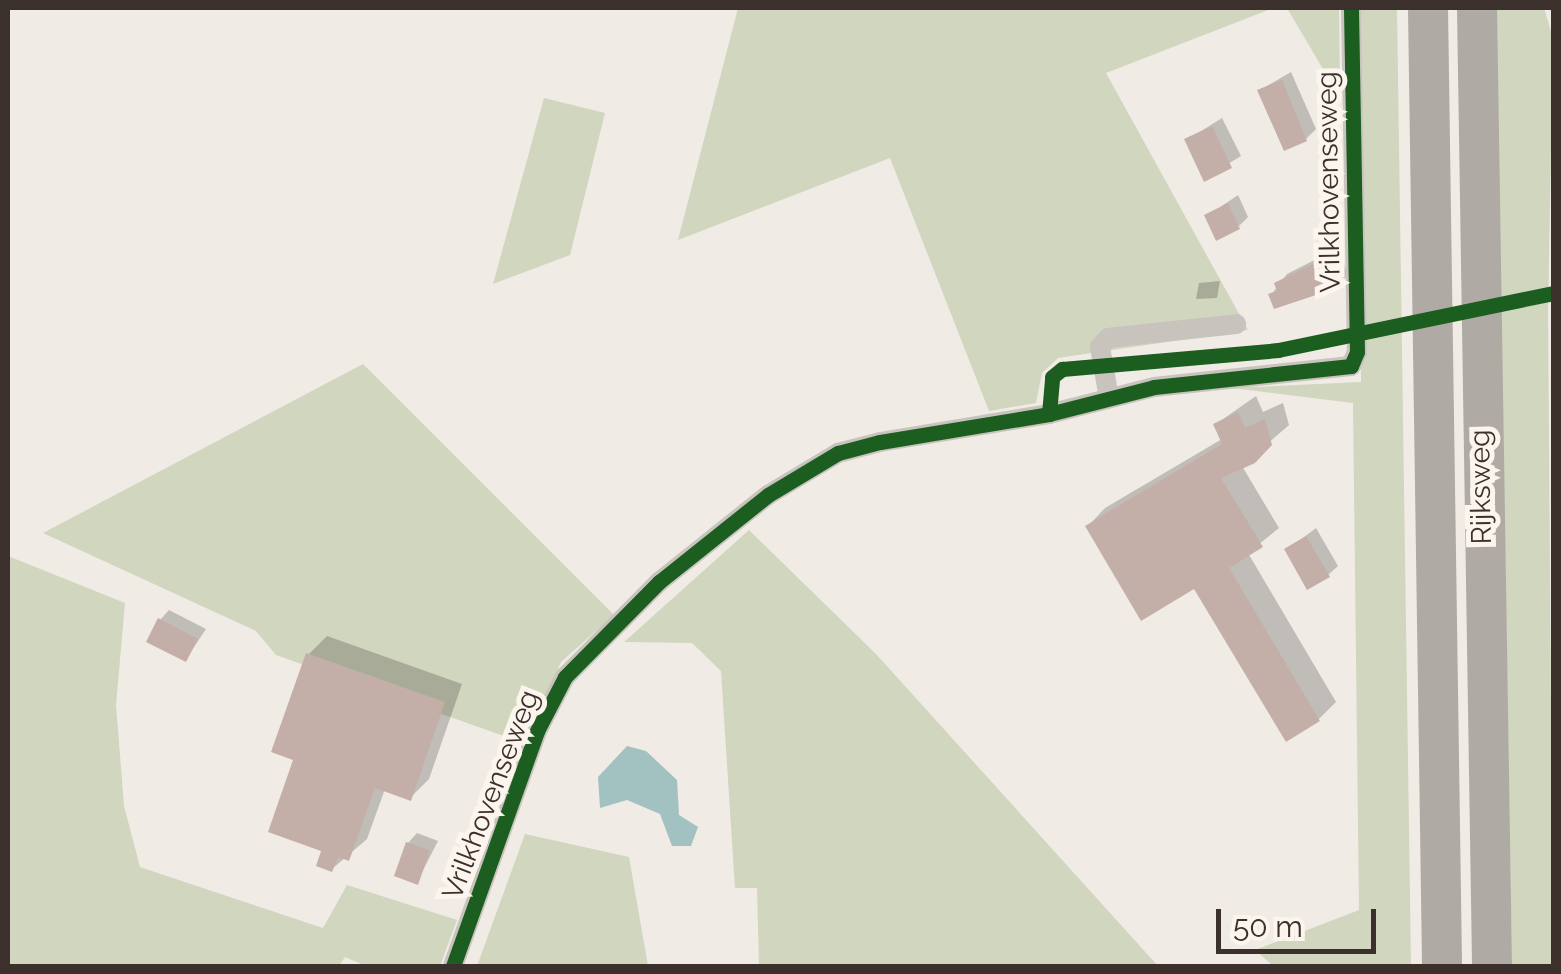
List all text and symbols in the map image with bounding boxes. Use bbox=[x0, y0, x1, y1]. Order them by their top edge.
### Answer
street label: Vrilkhovenseweg bbox=[1310, 71, 1348, 293]
street label: Rijksweg bbox=[1463, 429, 1499, 545]
street label: Vrilkhovenseweg bbox=[436, 686, 546, 904]
scale bar bbox=[1221, 889, 1381, 951]
text: 50 m bbox=[1233, 909, 1303, 944]

